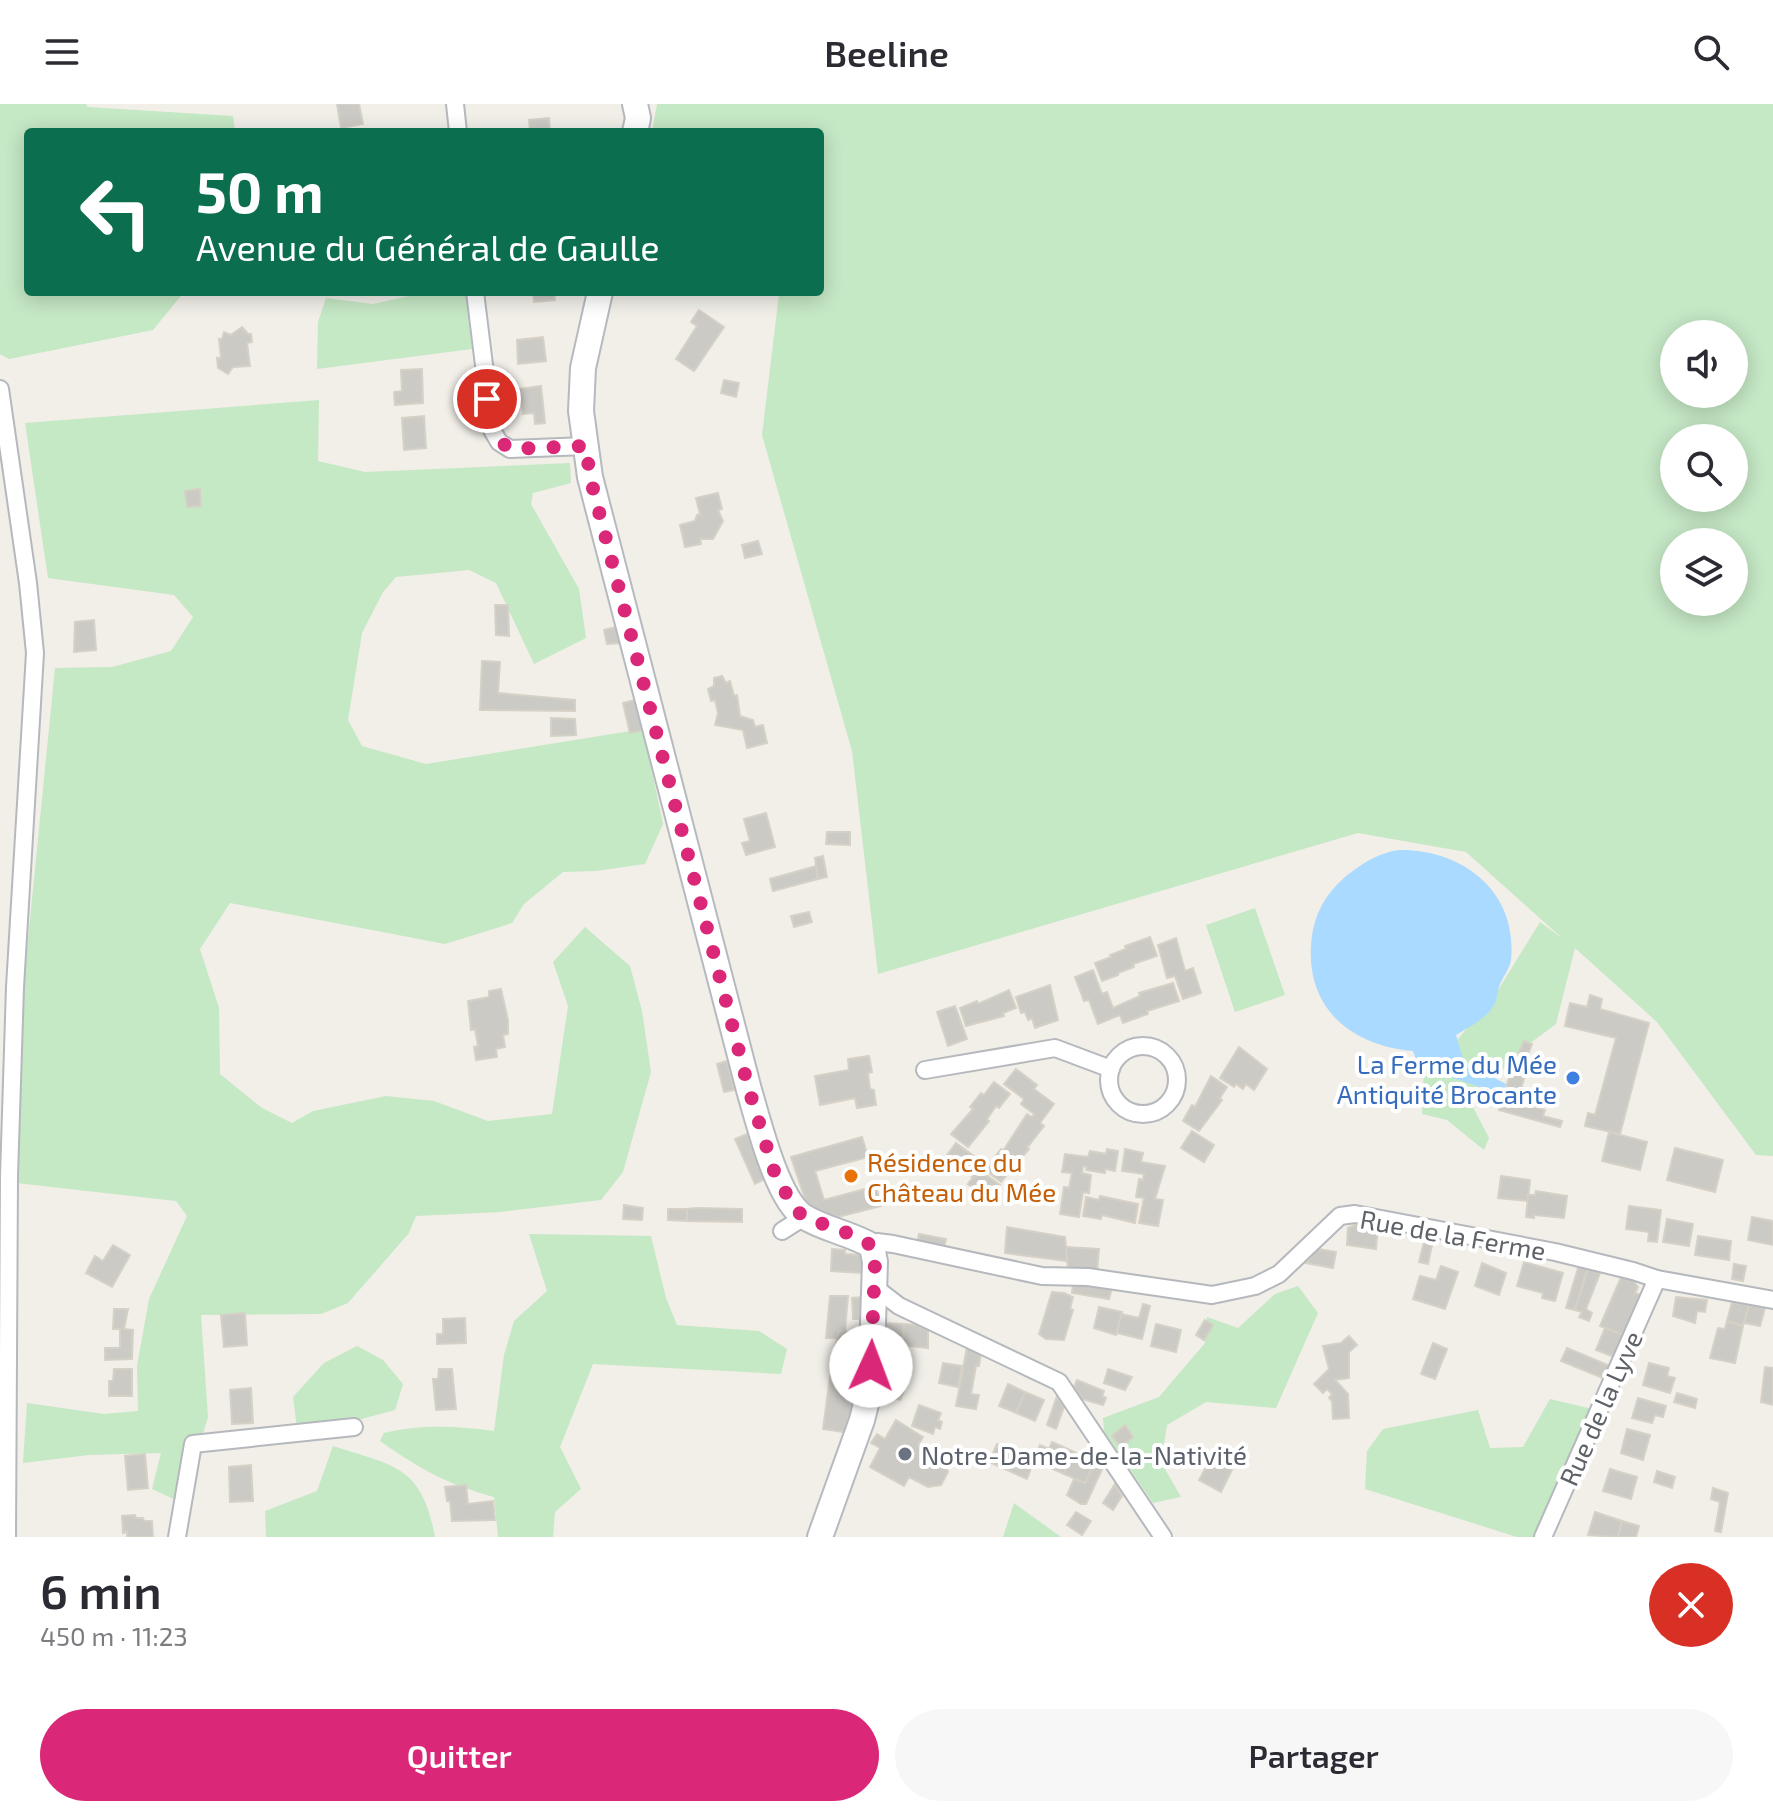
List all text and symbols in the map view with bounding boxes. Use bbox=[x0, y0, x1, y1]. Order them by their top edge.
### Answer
icon: menu bbox=[40, 30, 84, 74]
icon: search bbox=[1689, 30, 1733, 74]
text: Beeline bbox=[824, 31, 949, 74]
text: 50 m bbox=[196, 157, 324, 224]
icon: left bbox=[64, 160, 168, 264]
text: Avenue du Général de Gaulle bbox=[196, 225, 660, 268]
map controls bbox=[1660, 320, 1748, 616]
button: sound bbox=[1660, 320, 1748, 408]
pin bbox=[453, 365, 521, 433]
icon: arrive bbox=[465, 377, 509, 421]
button: search bbox=[1660, 424, 1748, 512]
button: layers bbox=[1660, 528, 1748, 616]
place label: La Ferme du Mée Antiquité Brocante bbox=[1337, 1048, 1557, 1109]
marker: La Ferme du Mée Antiquité Brocante bbox=[1564, 1069, 1582, 1087]
place label: Résidence du Château du Mée bbox=[867, 1146, 1056, 1207]
marker: Résidence du Château du Mée bbox=[842, 1167, 860, 1185]
street label: Rue de la Ferme bbox=[1358, 1202, 1548, 1266]
position arrow bbox=[829, 1324, 913, 1408]
street label: Rue de la Lyve bbox=[1552, 1326, 1648, 1490]
place label: Notre-Dame-de-la-Nativité bbox=[921, 1439, 1247, 1470]
marker: Notre-Dame-de-la-Nativité bbox=[896, 1445, 914, 1463]
text: 6 min bbox=[40, 1561, 162, 1619]
button: close bbox=[1649, 1563, 1733, 1647]
text: 450 m · 11:23 bbox=[40, 1620, 188, 1651]
button: Quitter bbox=[40, 1709, 879, 1801]
button: Partager bbox=[895, 1709, 1733, 1801]

